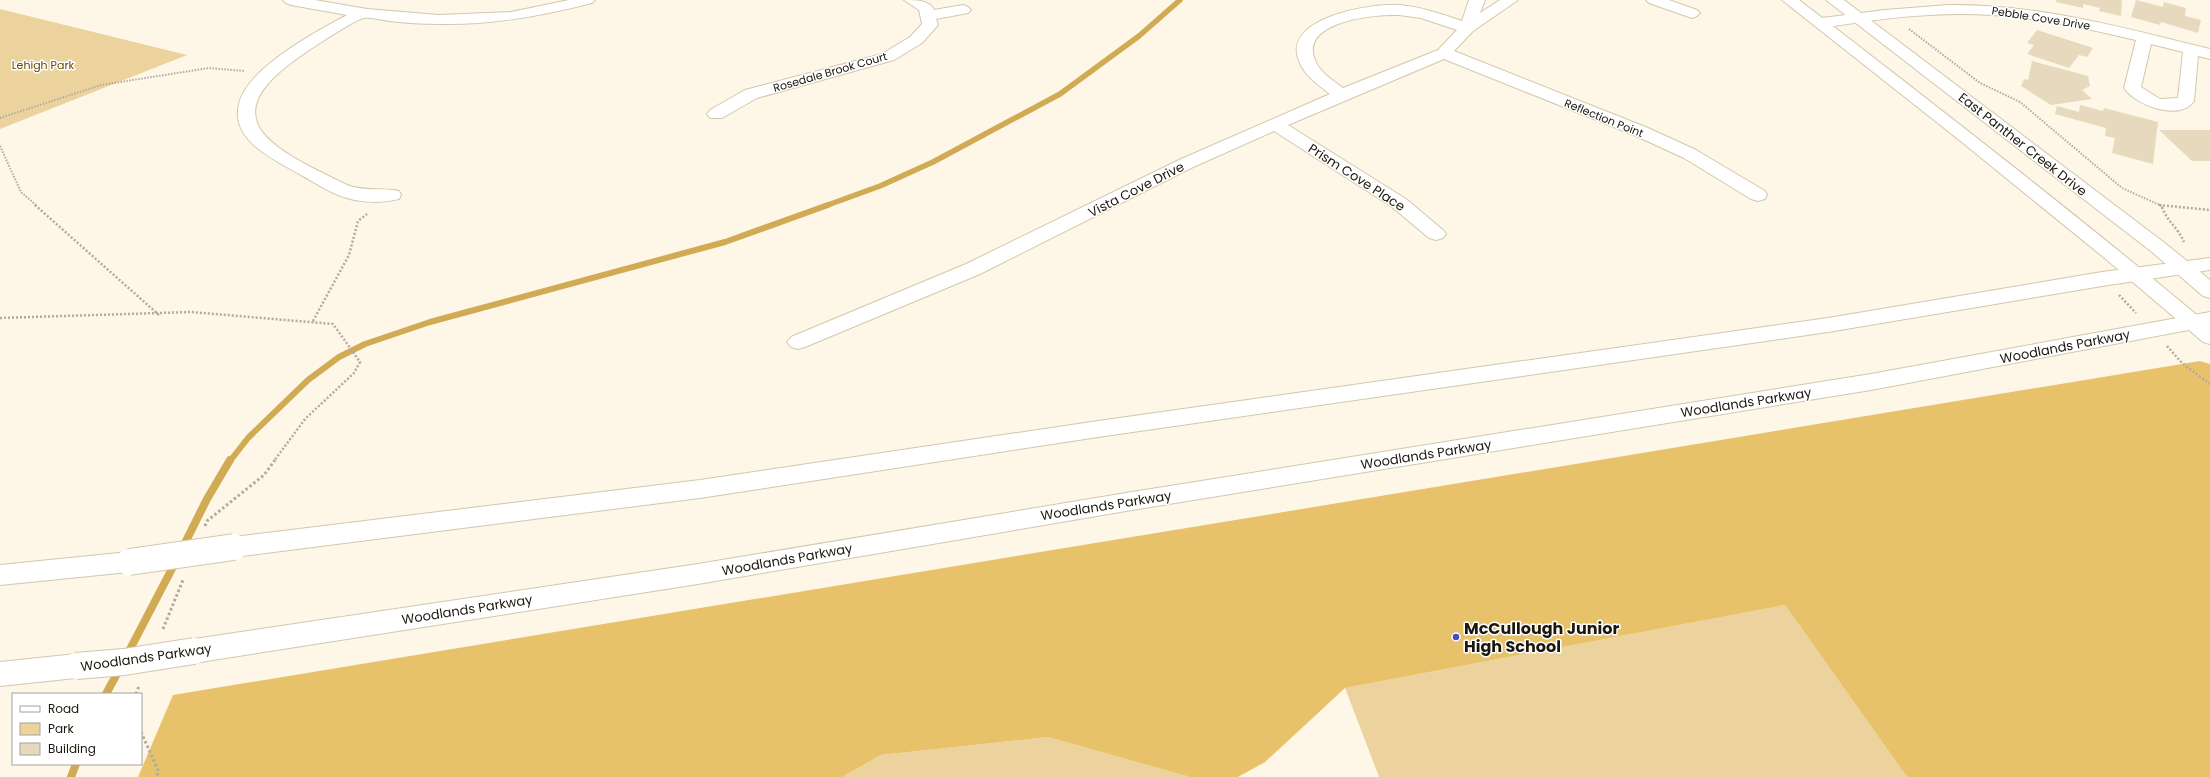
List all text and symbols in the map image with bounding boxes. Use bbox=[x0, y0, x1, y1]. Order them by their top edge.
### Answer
street label: Pebble Cove Drive bbox=[1991, 2, 2092, 34]
street label: Rosedale Brook Court bbox=[771, 48, 889, 96]
park label: Lehigh Park bbox=[12, 57, 74, 73]
street label: East Panther Creek Drive bbox=[1954, 88, 2091, 201]
street label: Reflection Point bbox=[1562, 95, 1646, 141]
street label: Prism Cove Place bbox=[1305, 139, 1409, 216]
street label: Vista Cove Drive bbox=[1085, 157, 1188, 222]
street label: Woodlands Parkway bbox=[1998, 324, 2132, 368]
street label: Woodlands Parkway bbox=[1679, 383, 1813, 422]
street label: Woodlands Parkway bbox=[1359, 435, 1493, 474]
street label: Woodlands Parkway bbox=[1039, 486, 1173, 525]
street label: Woodlands Parkway bbox=[720, 539, 854, 580]
street label: Woodlands Parkway bbox=[400, 590, 534, 629]
place label: McCullough Junior High School bbox=[1464, 617, 1620, 658]
marker: McCullough Junior High School bbox=[1451, 632, 1461, 642]
street label: Woodlands Parkway bbox=[79, 639, 213, 676]
legend bbox=[12, 693, 142, 765]
text: Road bbox=[48, 700, 79, 717]
text: Park bbox=[48, 720, 75, 737]
text: Building bbox=[48, 740, 96, 757]

